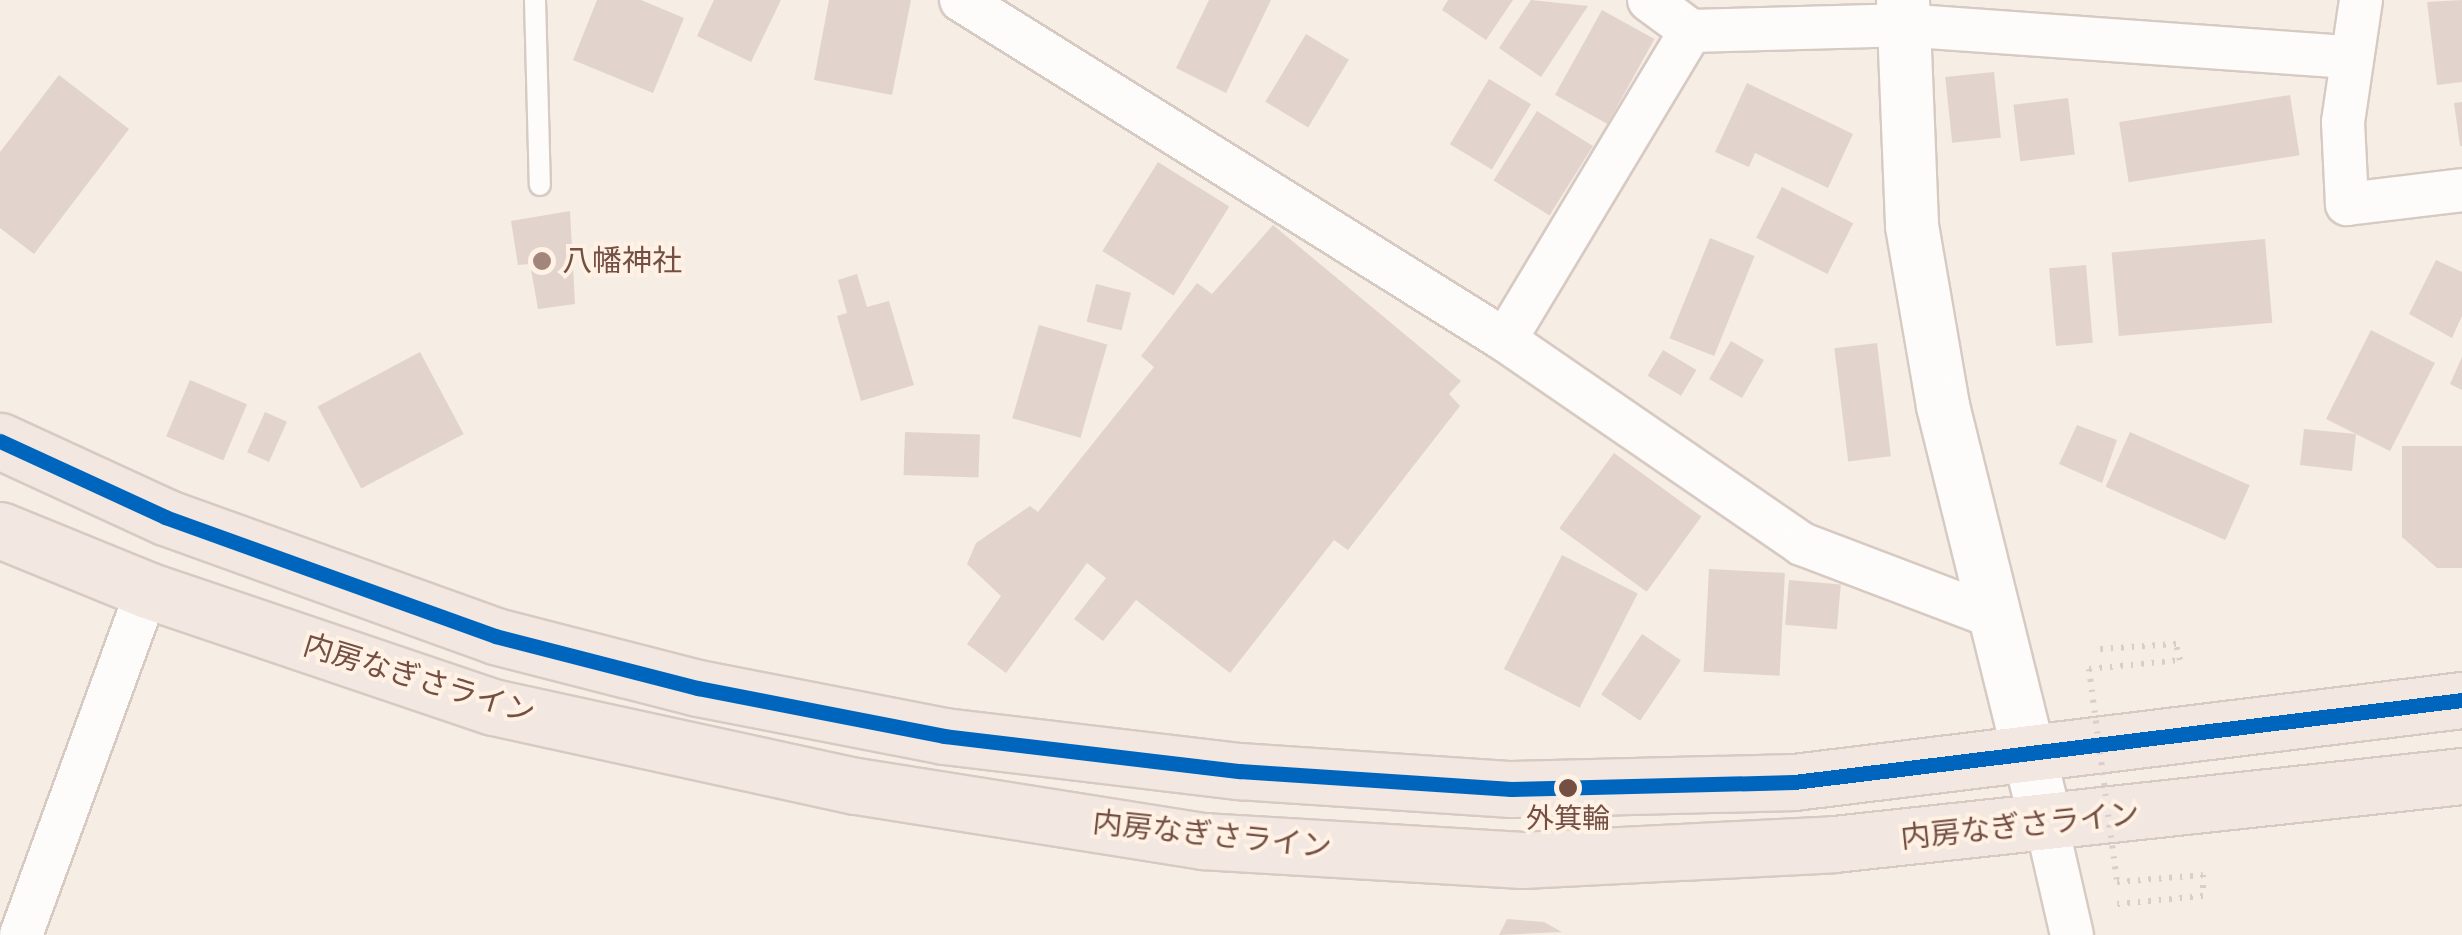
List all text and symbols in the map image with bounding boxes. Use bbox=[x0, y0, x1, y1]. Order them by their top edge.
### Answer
place label: 八幡神社 bbox=[562, 243, 682, 279]
marker: 八幡神社 bbox=[531, 250, 553, 272]
street label: 内房なぎさライン bbox=[299, 627, 539, 731]
marker: 外箕輪 bbox=[1558, 778, 1578, 798]
street label: 内房なぎさライン bbox=[1899, 796, 2141, 856]
place label: 外箕輪 bbox=[1526, 802, 1610, 836]
street label: 内房なぎさライン bbox=[1091, 805, 1333, 865]

